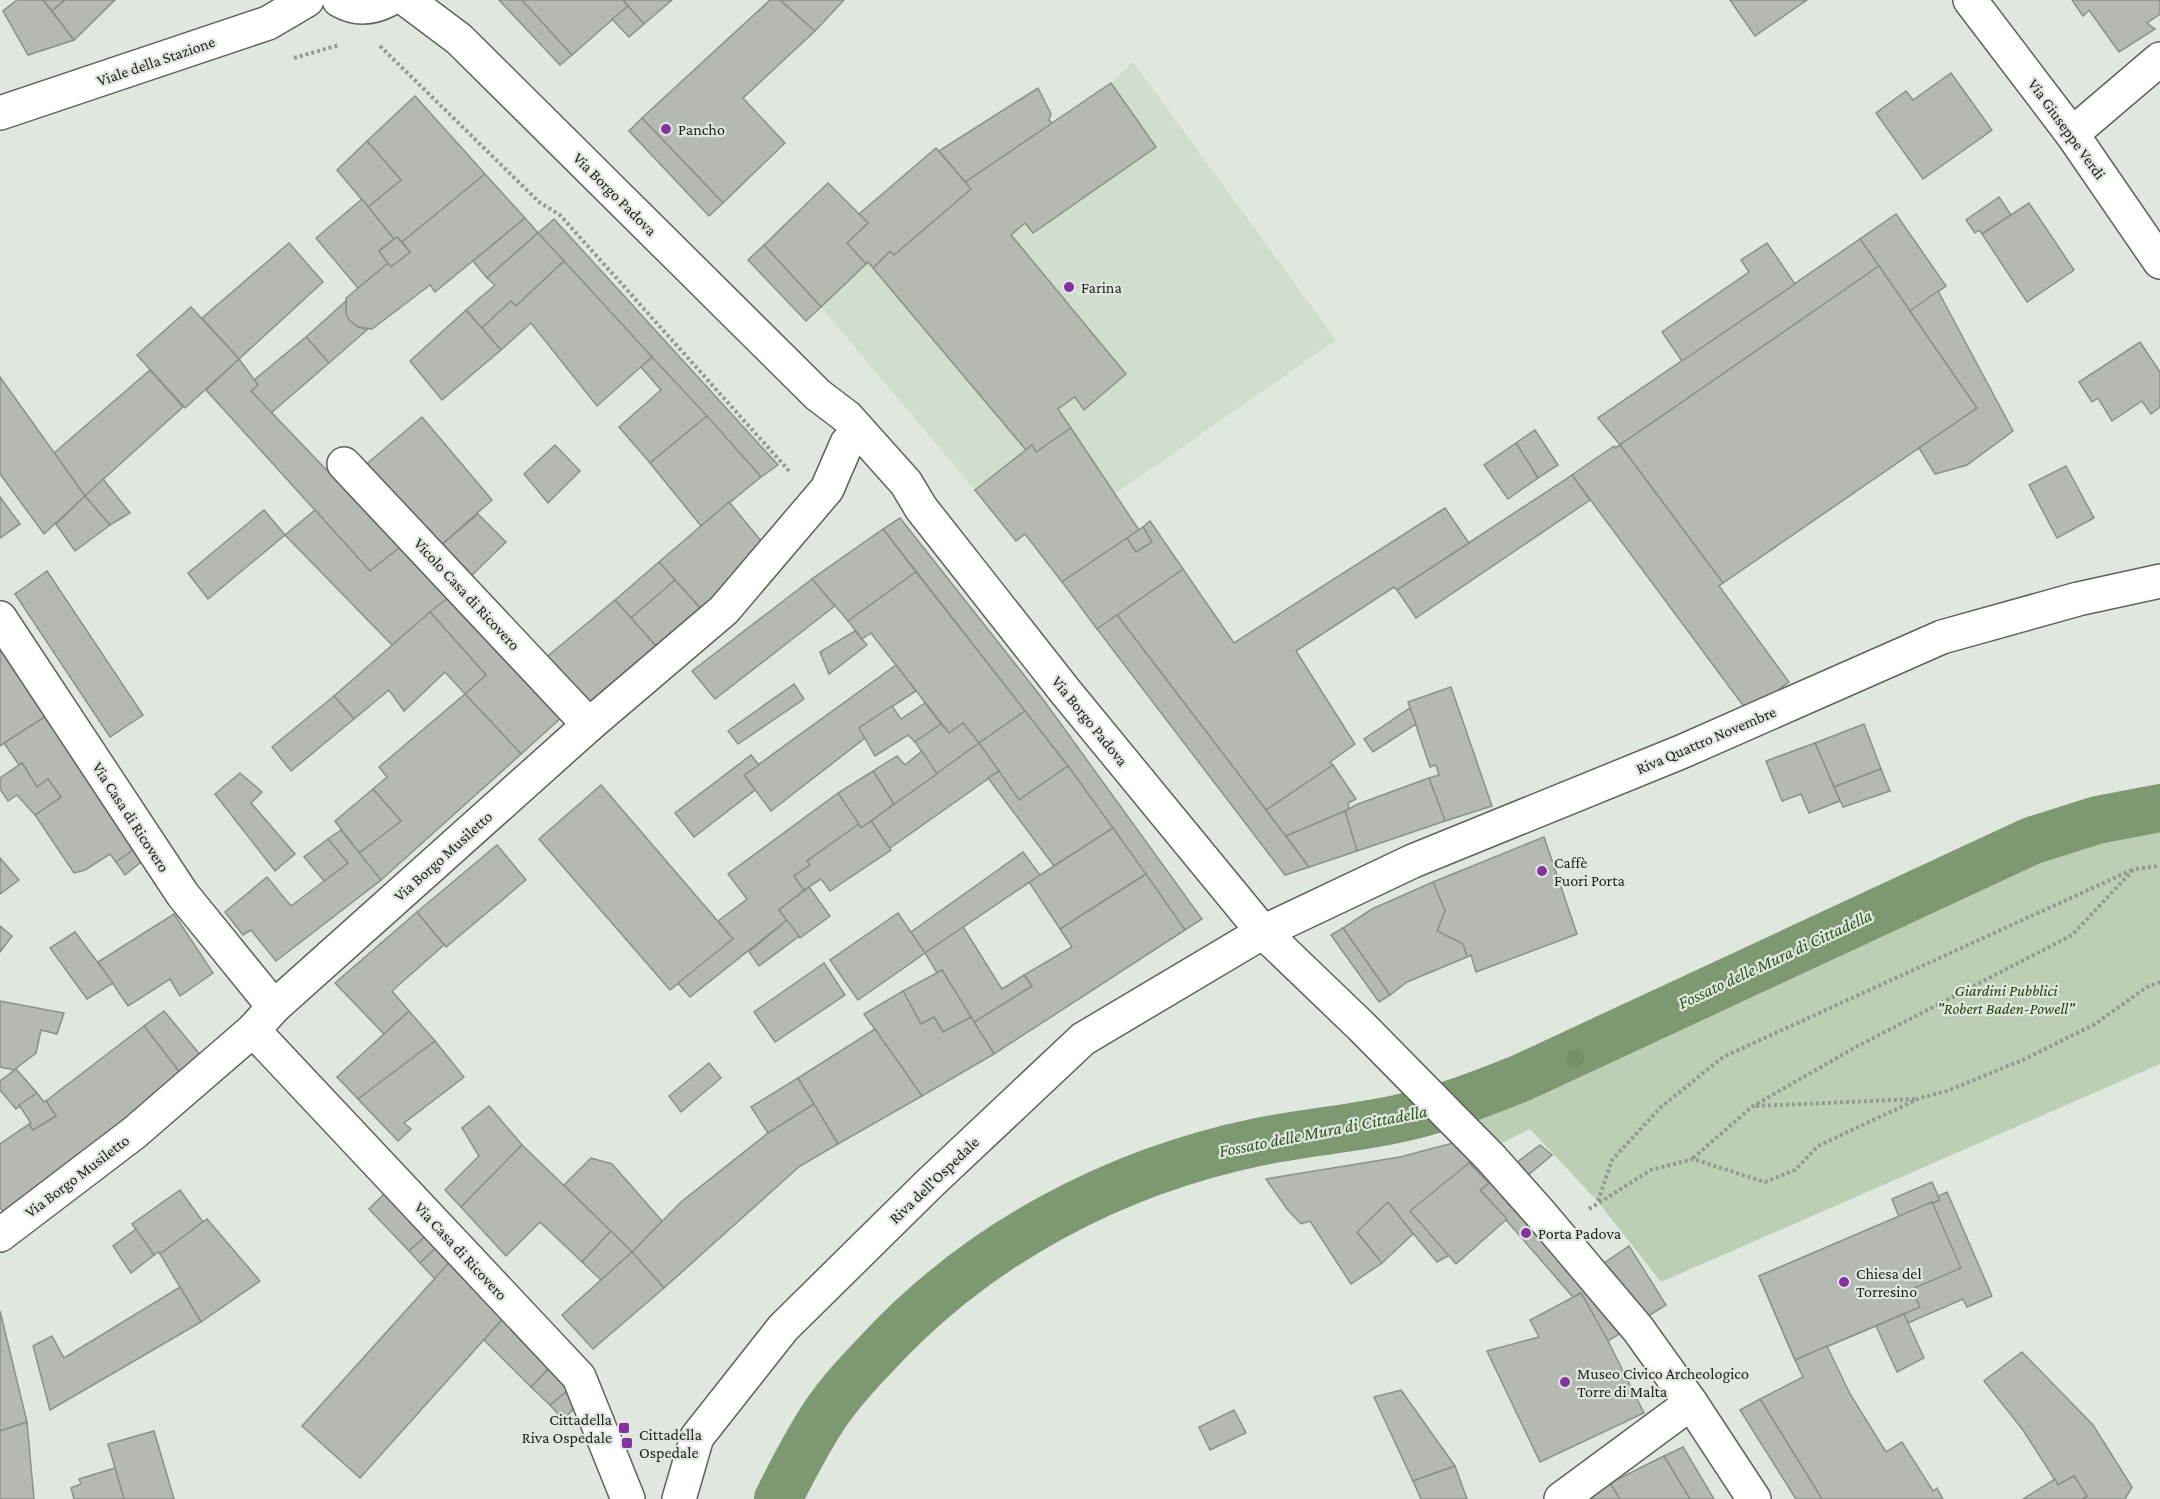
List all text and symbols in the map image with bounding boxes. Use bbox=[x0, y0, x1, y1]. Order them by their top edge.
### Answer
street label: Viale della Stazione bbox=[95, 33, 217, 89]
street label: Via Giuseppe Verdi bbox=[2024, 76, 2109, 183]
place label: Pancho bbox=[678, 121, 725, 138]
marker: Pancho bbox=[659, 122, 673, 136]
street label: Via Borgo Padova bbox=[569, 149, 660, 240]
place label: Farina bbox=[1081, 279, 1122, 296]
marker: Farina bbox=[1062, 280, 1076, 294]
street label: Vicolo Casa di Ricovero bbox=[411, 535, 523, 654]
street label: Via Borgo Padova bbox=[1048, 673, 1132, 770]
street label: Riva Quattro Novembre bbox=[1634, 703, 1778, 777]
street label: Via Casa di Ricovero bbox=[89, 759, 173, 875]
street label: Via Borgo Musiletto bbox=[390, 807, 496, 905]
place label: Caffè Fuori Porta bbox=[1554, 854, 1626, 889]
marker: Caffè Fuori Porta bbox=[1535, 864, 1549, 878]
water label: Fossato delle Mura di Cittadella bbox=[1675, 905, 1876, 1013]
park label: Giardini Pubblici "Robert Baden-Powell" bbox=[1937, 982, 2076, 1017]
water label: Fossato delle Mura di Cittadella bbox=[1217, 1101, 1429, 1161]
street label: Via Borgo Musiletto bbox=[22, 1131, 133, 1222]
street label: Riva dell'Ospedale bbox=[886, 1133, 983, 1228]
street label: Via Casa di Ricovero bbox=[411, 1199, 511, 1304]
place label: Porta Padova bbox=[1538, 1225, 1622, 1242]
marker: Porta Padova bbox=[1519, 1226, 1533, 1240]
place label: Chiesa del Torresino bbox=[1856, 1265, 1922, 1300]
marker: Chiesa del Torresino bbox=[1837, 1275, 1851, 1289]
place label: Museo Civico Archeologico Torre di Malta bbox=[1577, 1365, 1749, 1400]
marker: Museo Civico Archeologico Torre di Malta bbox=[1558, 1375, 1572, 1389]
place label: Cittadella Riva Ospedale bbox=[522, 1411, 613, 1447]
marker: Cittadella Riva Ospedale bbox=[617, 1421, 631, 1435]
place label: Cittadella Ospedale bbox=[639, 1426, 702, 1462]
marker: Cittadella Ospedale bbox=[620, 1436, 634, 1450]

